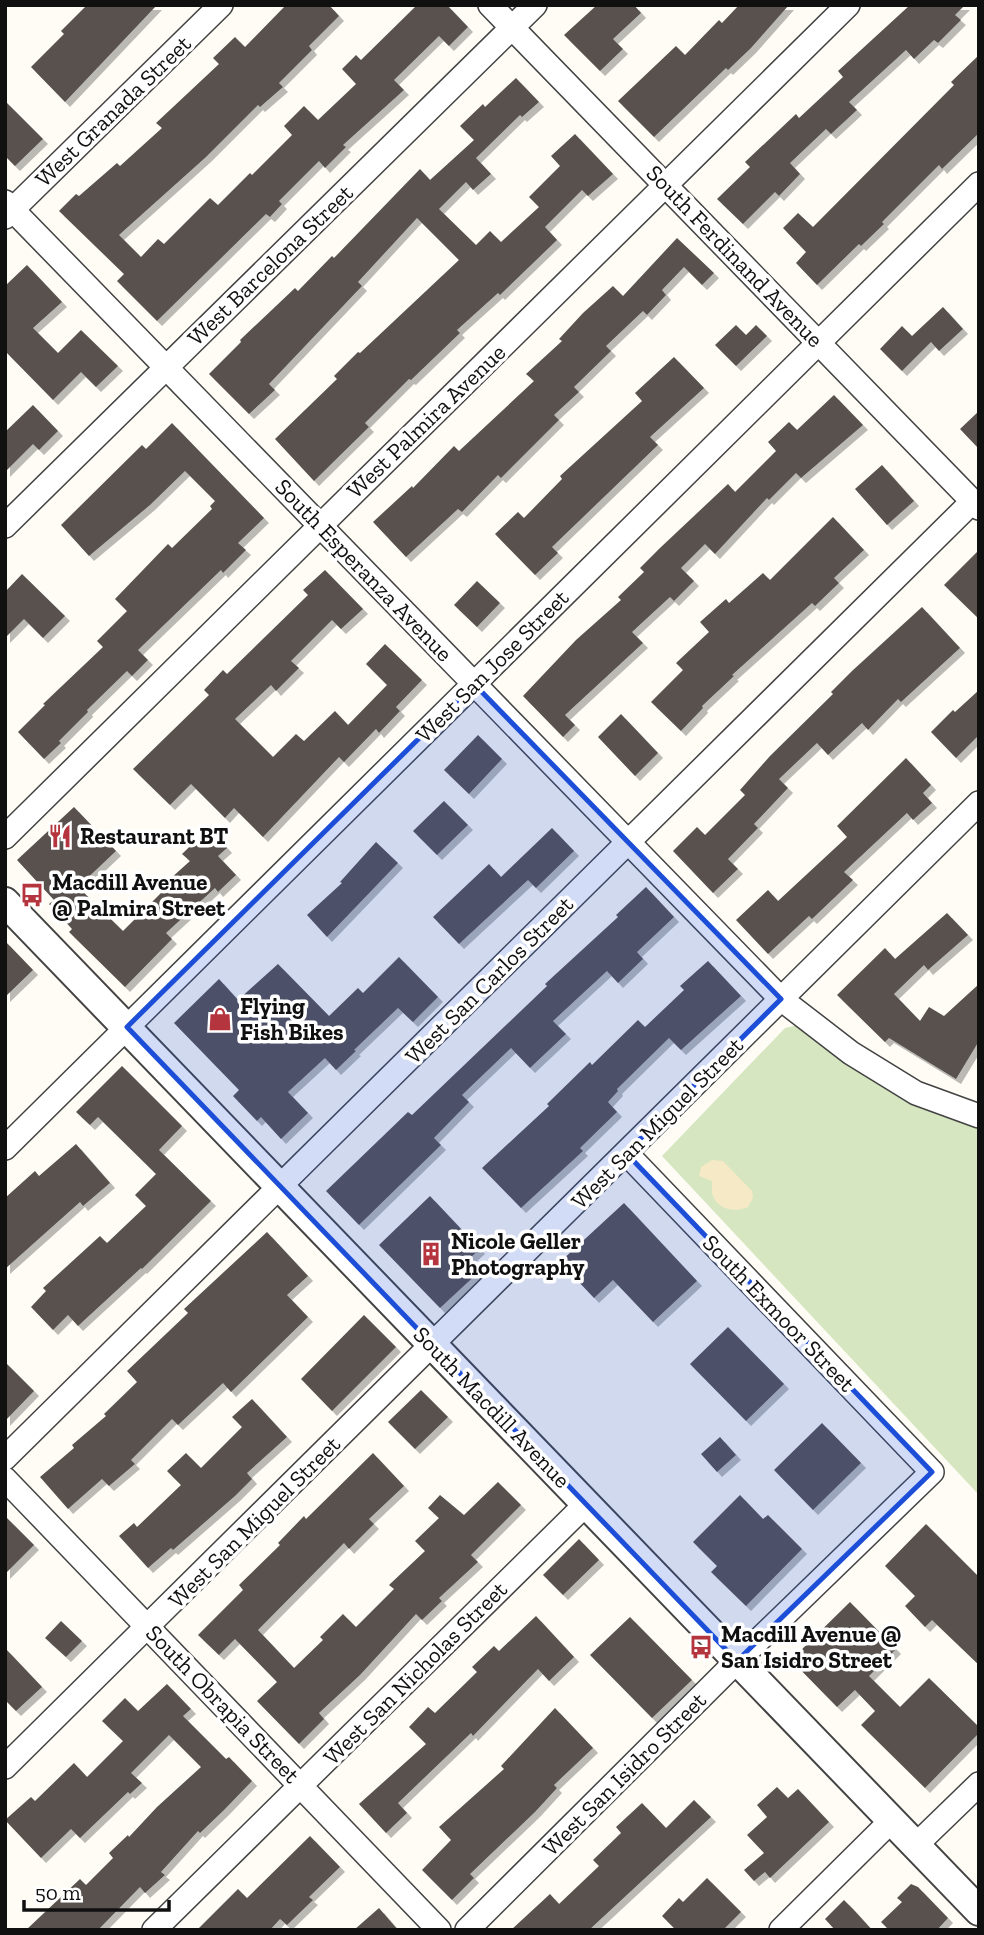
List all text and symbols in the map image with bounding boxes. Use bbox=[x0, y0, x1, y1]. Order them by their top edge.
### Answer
street label: West Granada Street bbox=[29, 29, 197, 192]
street label: South Ferdinand Avenue bbox=[641, 159, 829, 353]
street label: West Barcelona Street bbox=[181, 178, 359, 351]
street label: West Palmira Avenue bbox=[341, 338, 511, 504]
street label: South Esperanza Avenue bbox=[269, 473, 459, 667]
street label: West San Jose Street bbox=[410, 583, 575, 748]
restaurant icon: Restaurant BT bbox=[46, 822, 74, 850]
place label: Restaurant BT bbox=[80, 822, 229, 850]
place label: Macdill Avenue @ Palmira Street bbox=[52, 868, 226, 922]
bus stop icon: Macdill Avenue @ Palmira Street bbox=[18, 881, 46, 909]
street label: West San Carlos Street bbox=[399, 890, 579, 1070]
place label: Flying Fish Bikes bbox=[240, 992, 344, 1046]
shop icon: Flying Fish Bikes bbox=[206, 1005, 234, 1033]
street label: West San Miguel Street bbox=[565, 1031, 749, 1215]
place label: Nicole Geller Photography bbox=[451, 1227, 585, 1281]
street label: South Exmoor Street bbox=[697, 1229, 861, 1398]
building icon: Nicole Geller Photography bbox=[417, 1240, 445, 1268]
street label: South Macdill Avenue bbox=[408, 1320, 576, 1494]
street label: West San Miguel Street bbox=[162, 1430, 346, 1614]
street label: West San Nicholas Street bbox=[317, 1575, 513, 1771]
street label: South Obrapia Street bbox=[140, 1619, 306, 1789]
place label: Macdill Avenue @ San Isidro Street bbox=[721, 1620, 901, 1674]
bus stop icon: Macdill Avenue @ San Isidro Street bbox=[687, 1633, 715, 1661]
street label: West San Isidro Street bbox=[536, 1686, 712, 1862]
scale bar bbox=[24, 1868, 170, 1912]
text: 50 m bbox=[35, 1880, 81, 1905]

